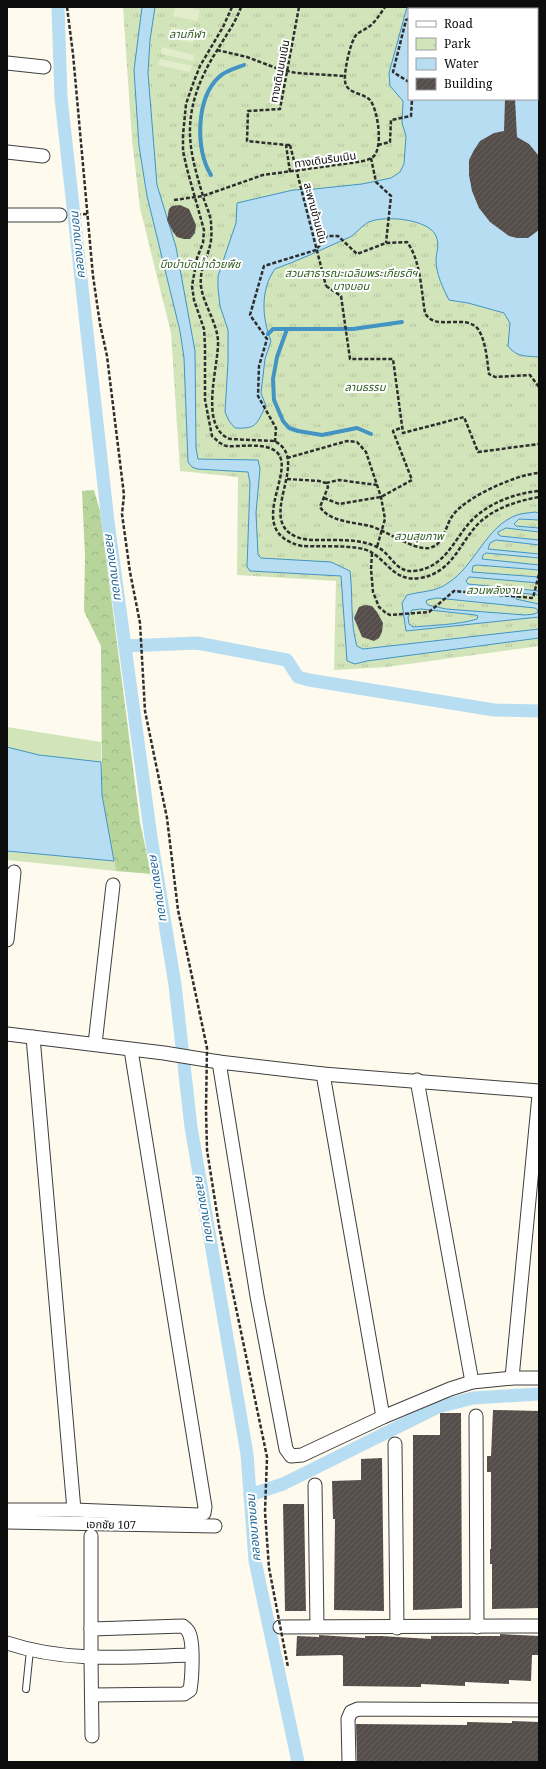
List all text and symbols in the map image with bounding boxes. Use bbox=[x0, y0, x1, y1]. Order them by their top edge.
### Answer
legend bbox=[408, 8, 538, 100]
text: Road bbox=[444, 15, 474, 32]
park label: ลานกีฬา bbox=[169, 26, 205, 41]
text: Park bbox=[444, 35, 472, 52]
street label: ทางเดินบนเนิน bbox=[266, 38, 292, 104]
text: Water bbox=[444, 55, 479, 72]
text: Building bbox=[444, 75, 493, 92]
street label: ทางเดินริมเนิน bbox=[293, 147, 357, 171]
street label: สะพานข้ามเนิน bbox=[301, 181, 331, 245]
water label: คลองบางบอน bbox=[65, 210, 89, 280]
park label: บึงบำบัดน้ำด้วยพืช bbox=[160, 256, 241, 271]
park label: สวนสาธารณะเฉลิมพระเกียรติฯ บางบอน bbox=[285, 265, 419, 293]
park label: ลานธรรม bbox=[345, 379, 387, 394]
park label: สวนสุขภาพ bbox=[394, 528, 445, 543]
water label: คลองบางบอน bbox=[101, 531, 127, 601]
park label: สวนพลังงาน bbox=[466, 582, 523, 597]
water label: คลองบางบอน bbox=[145, 852, 173, 922]
water label: คลองบางบอน bbox=[191, 1173, 219, 1243]
water label: คลองบางบอน bbox=[242, 1493, 264, 1562]
street label: เอกชัย 107 bbox=[86, 1516, 136, 1532]

